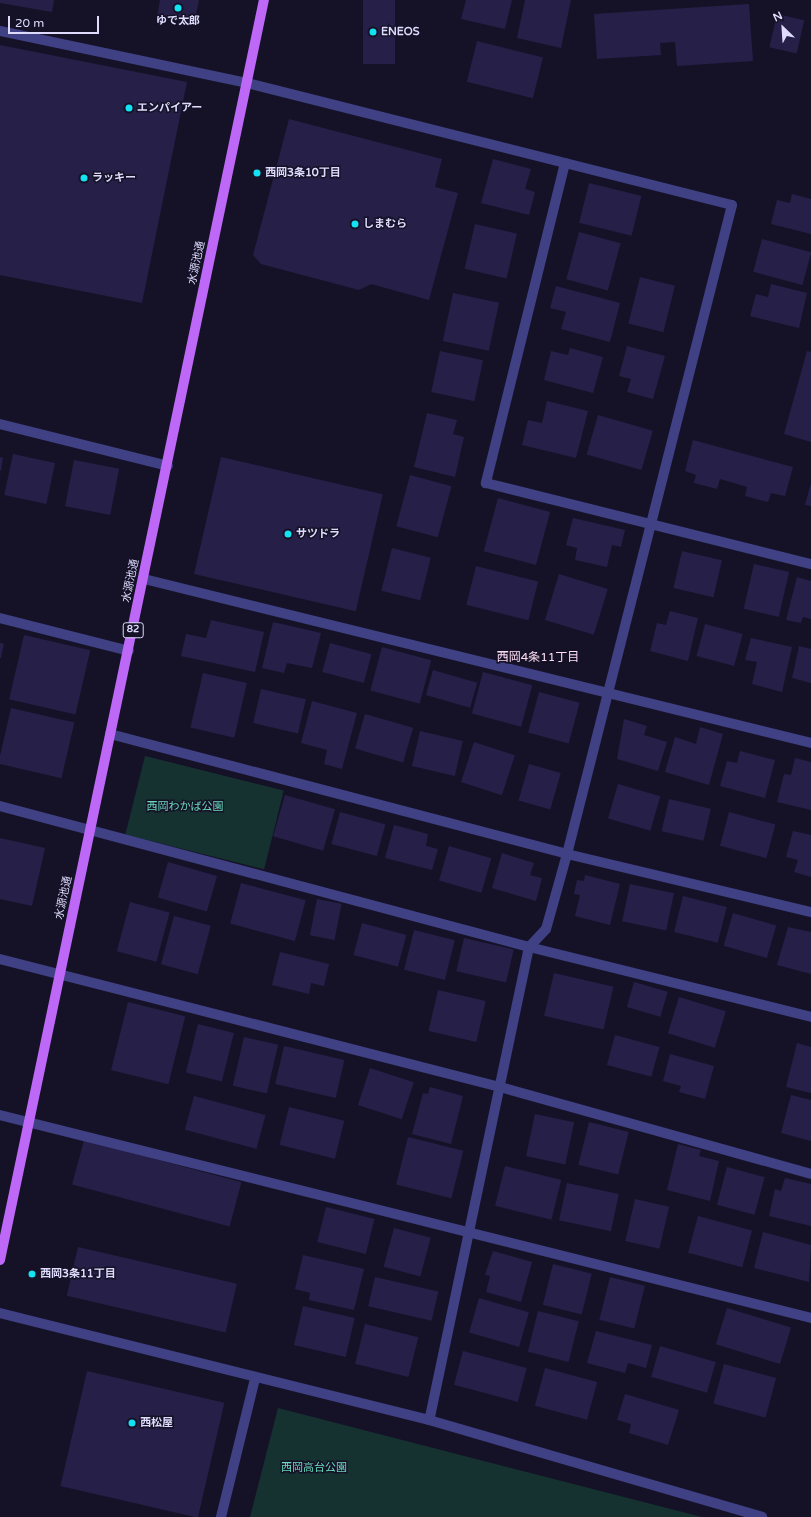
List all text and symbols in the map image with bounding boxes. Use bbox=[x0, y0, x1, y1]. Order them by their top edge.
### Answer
marker: ゆで太郎 bbox=[173, 3, 183, 13]
scale bar bbox=[10, 8, 101, 34]
north arrow bbox=[763, 8, 803, 48]
text: N bbox=[771, 9, 784, 24]
place label: ゆで太郎 bbox=[156, 14, 200, 28]
text: 20 m bbox=[15, 16, 44, 30]
place label: ENEOS bbox=[381, 25, 419, 39]
marker: ENEOS bbox=[368, 27, 378, 37]
place label: エンパイアー bbox=[137, 101, 202, 115]
marker: エンパイアー bbox=[124, 103, 134, 113]
place label: 西岡3条10丁目 bbox=[265, 166, 341, 180]
marker: 西岡3条10丁目 bbox=[252, 168, 262, 178]
place label: ラッキー bbox=[92, 171, 136, 185]
marker: ラッキー bbox=[79, 173, 89, 183]
place label: しまむら bbox=[363, 217, 407, 231]
marker: しまむら bbox=[350, 219, 360, 229]
street label: 水源池通 bbox=[186, 240, 208, 286]
place label: サツドラ bbox=[296, 527, 340, 541]
marker: サツドラ bbox=[283, 529, 293, 539]
street label: 水源池通 bbox=[120, 558, 142, 604]
road number: 82 bbox=[122, 622, 144, 638]
district label: 西岡4条11丁目 bbox=[497, 651, 579, 665]
park label: 西岡わかば公園 bbox=[147, 800, 223, 814]
street label: 水源池通 bbox=[53, 875, 75, 921]
place label: 西岡3条11丁目 bbox=[40, 1267, 116, 1281]
marker: 西岡3条11丁目 bbox=[27, 1269, 37, 1279]
place label: 西松屋 bbox=[140, 1416, 173, 1430]
marker: 西松屋 bbox=[127, 1418, 137, 1428]
park label: 西岡高台公園 bbox=[281, 1461, 347, 1475]

